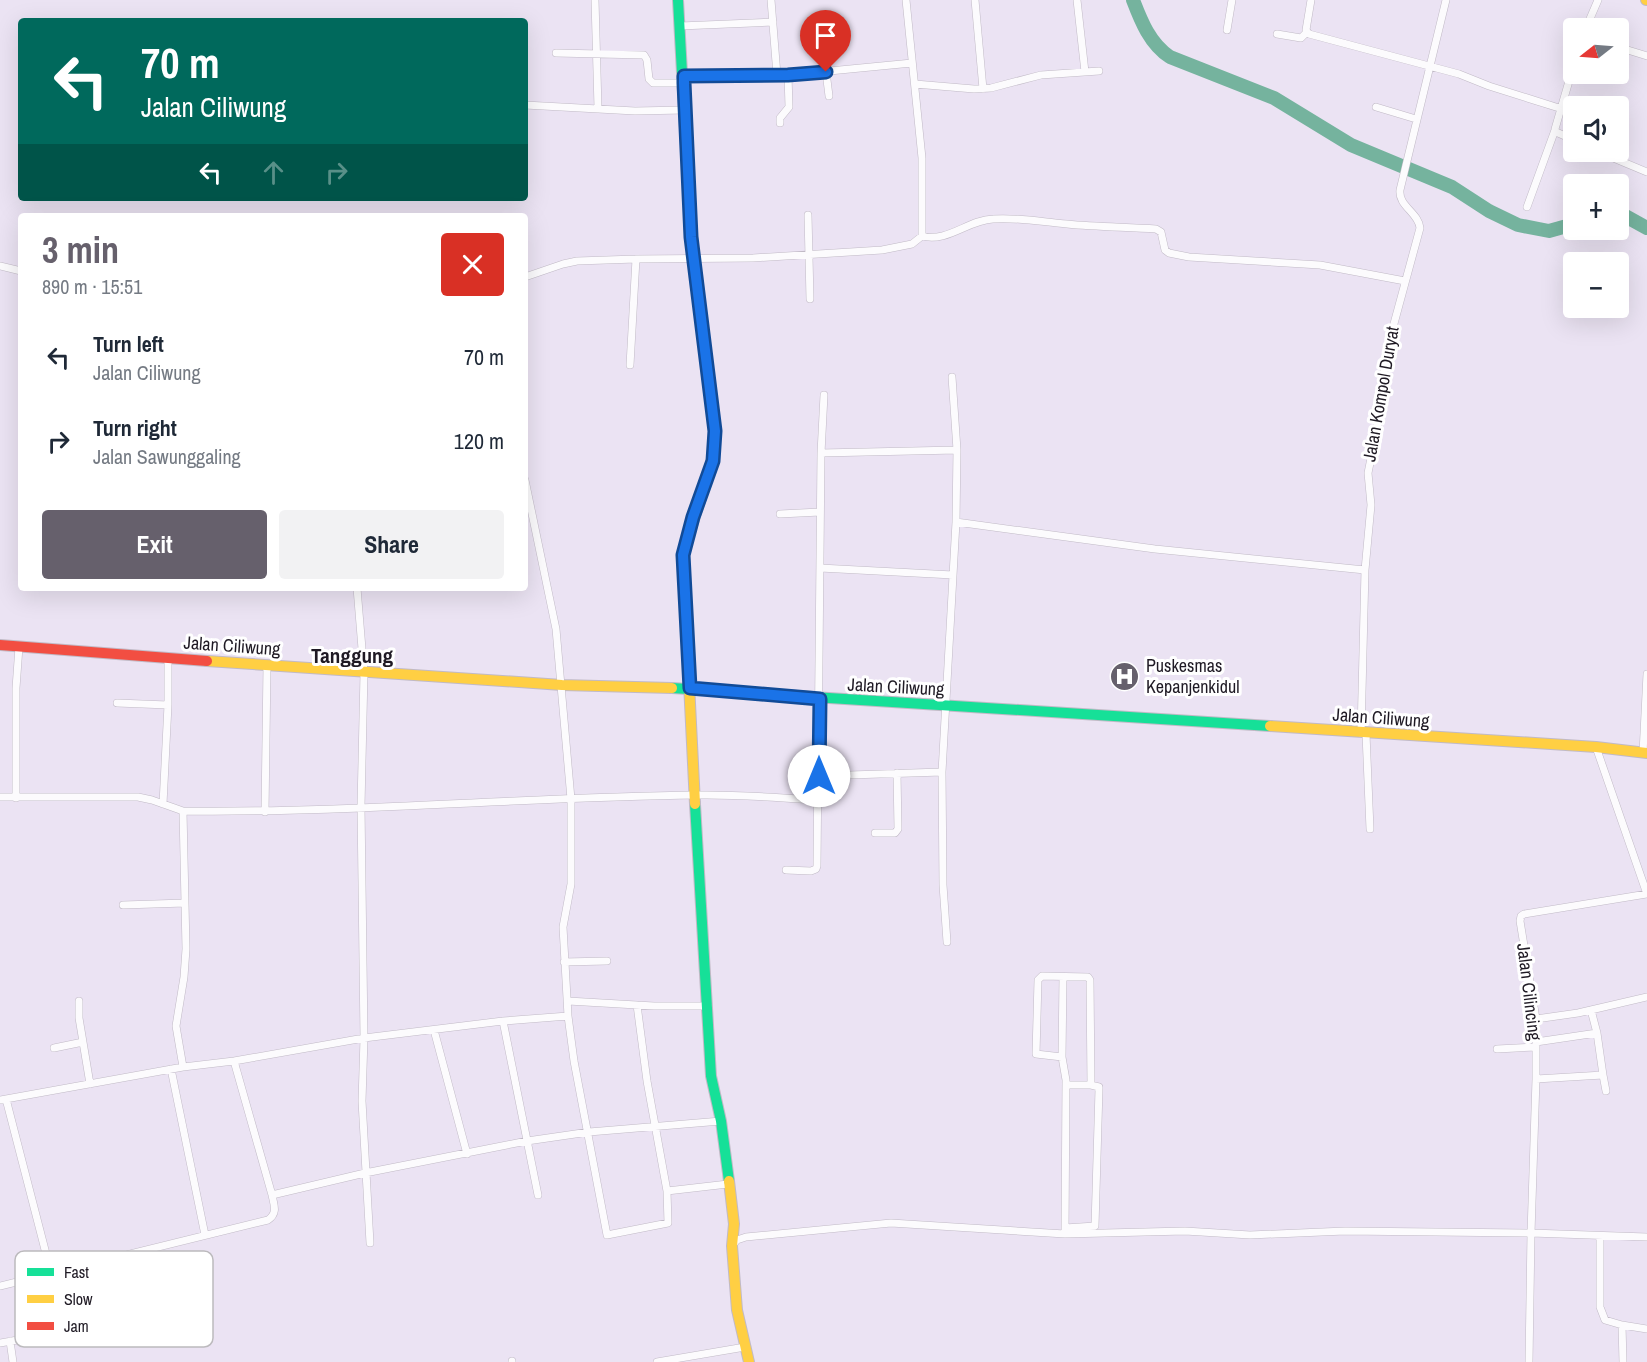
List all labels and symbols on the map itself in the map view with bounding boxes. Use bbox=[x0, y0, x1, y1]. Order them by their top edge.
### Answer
pin bbox=[800, 10, 851, 72]
north arrow bbox=[1563, 18, 1629, 84]
street label: Jalan Kompol Duryat bbox=[1356, 324, 1405, 464]
street label: Jalan Ciliwung bbox=[183, 630, 282, 661]
district label: Tanggung bbox=[311, 641, 393, 670]
place label: Puskesmas Kepanjenkidul bbox=[1146, 653, 1240, 699]
hospital icon: Puskesmas Kepanjenkidul bbox=[1109, 660, 1141, 692]
street label: Jalan Ciliwung bbox=[847, 671, 946, 702]
street label: Jalan Ciliwung bbox=[1332, 702, 1431, 733]
position arrow bbox=[787, 744, 851, 808]
street label: Jalan Cilincing bbox=[1511, 942, 1548, 1043]
legend bbox=[15, 1251, 213, 1347]
text: Fast bbox=[64, 1261, 89, 1283]
text: Slow bbox=[64, 1288, 93, 1310]
text: Jam bbox=[64, 1315, 89, 1337]

